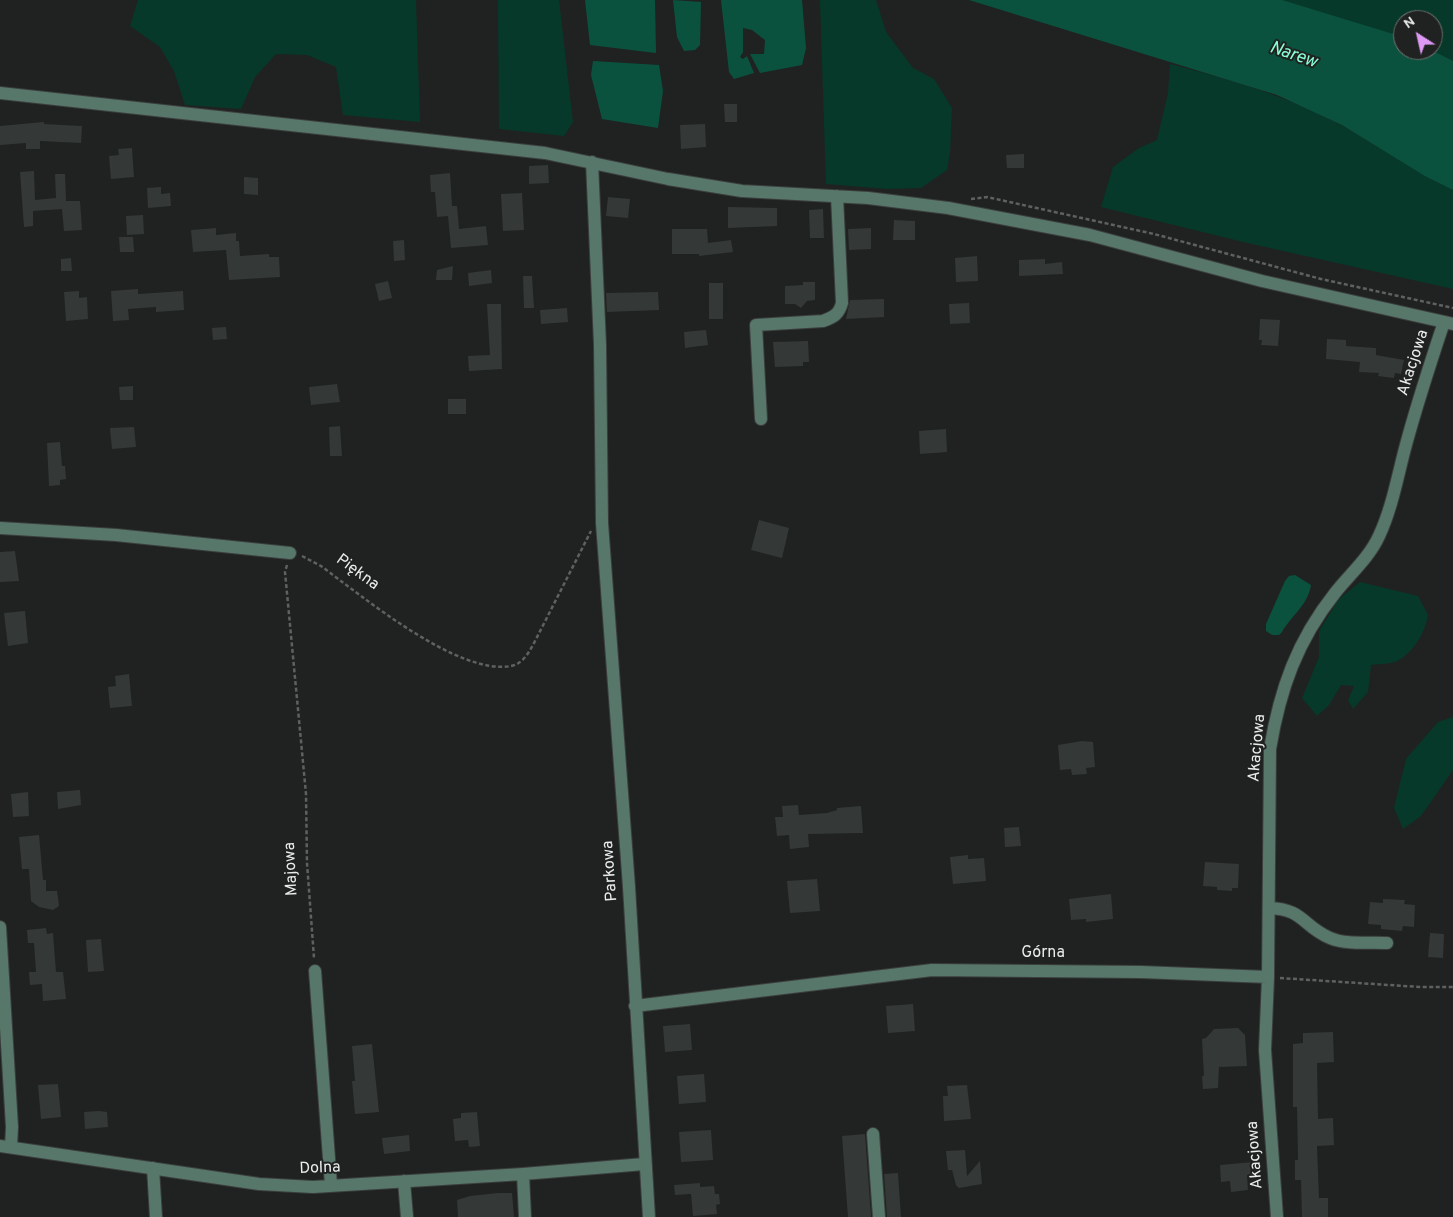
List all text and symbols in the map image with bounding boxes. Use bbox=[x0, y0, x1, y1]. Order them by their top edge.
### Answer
north arrow bbox=[1393, 10, 1443, 60]
text: N bbox=[1401, 13, 1419, 33]
water label: Narew bbox=[1266, 38, 1320, 74]
street label: Akacjowa bbox=[1394, 328, 1434, 398]
street label: Piękna bbox=[332, 551, 382, 595]
street label: Akacjowa bbox=[1245, 713, 1271, 783]
street label: Parkowa bbox=[599, 840, 623, 902]
street label: Majowa bbox=[281, 842, 303, 896]
street label: Górna bbox=[1021, 944, 1065, 964]
street label: Akacjowa bbox=[1244, 1120, 1268, 1190]
street label: Dolna bbox=[299, 1159, 341, 1179]

